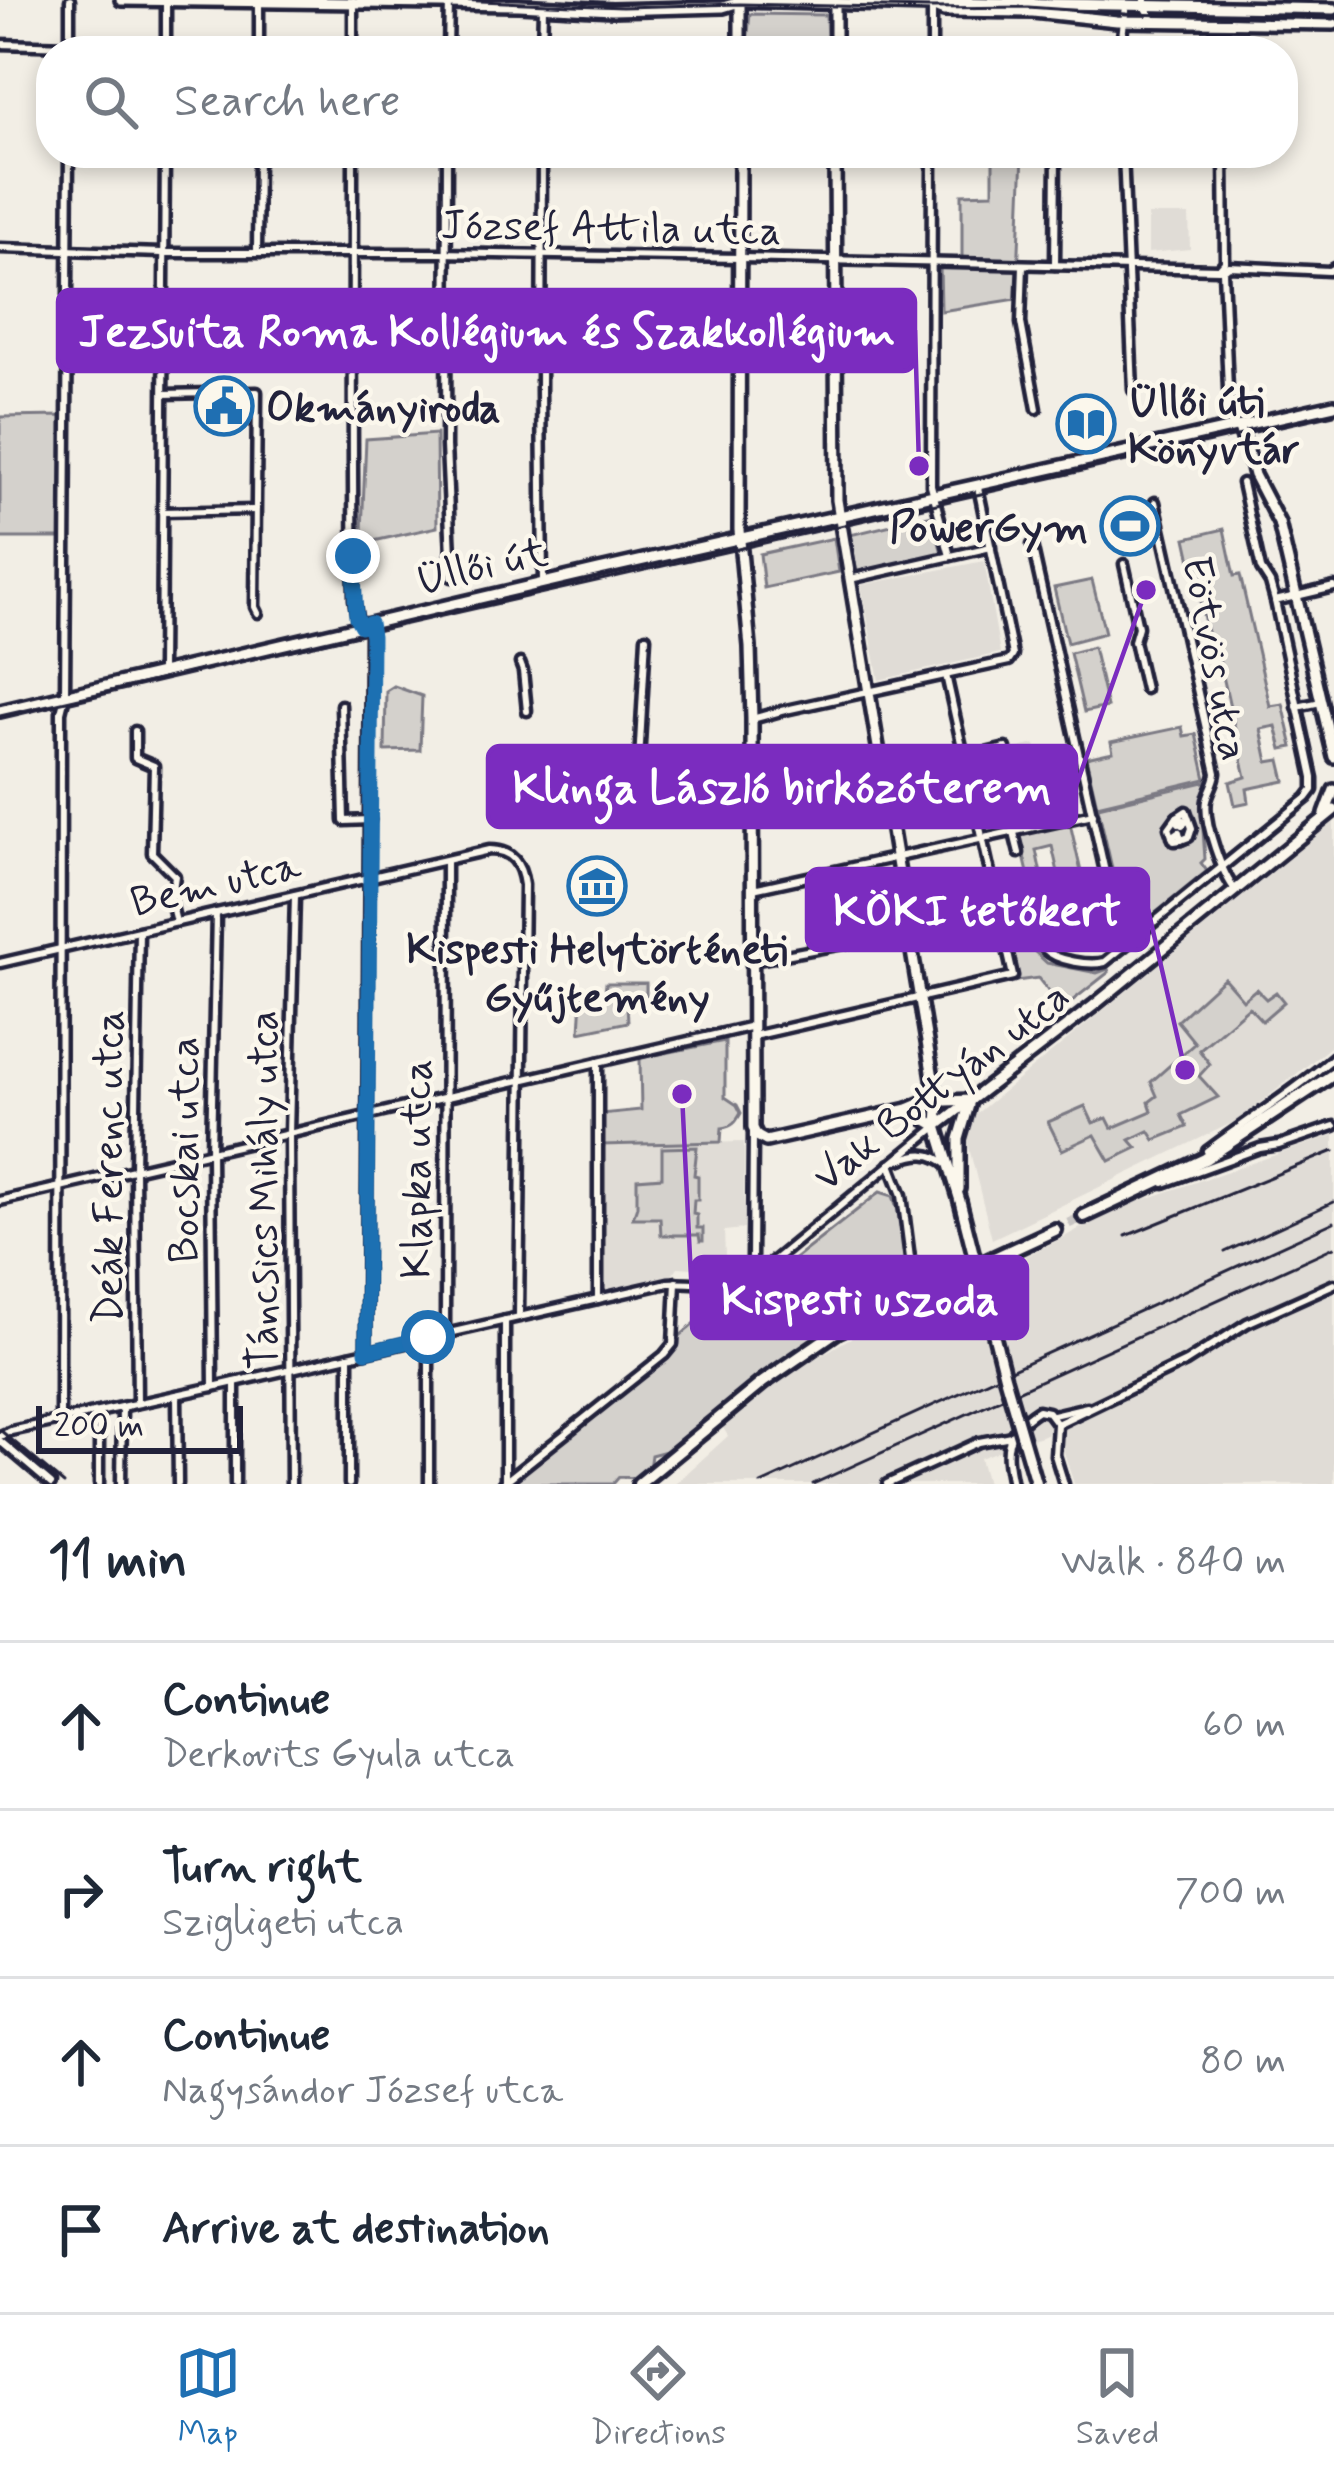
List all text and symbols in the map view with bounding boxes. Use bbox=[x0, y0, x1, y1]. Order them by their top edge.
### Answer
search box bbox=[36, 36, 1298, 168]
icon: search bbox=[78, 69, 144, 135]
text: Search here bbox=[174, 73, 401, 132]
street label: József Attila utca bbox=[440, 199, 782, 260]
callout: Jezsuita Roma Kollégium és Szakkollégium bbox=[58, 290, 915, 371]
text: Jezsuita Roma Kollégium és Szakkollégium bbox=[78, 304, 896, 363]
public building icon: Okmányiroda bbox=[193, 375, 255, 437]
place label: Üllői úti Könyvtár bbox=[1128, 376, 1300, 479]
place label: Okmányiroda bbox=[266, 382, 501, 437]
library icon: Üllői úti Könyvtár bbox=[1055, 393, 1117, 455]
sports icon: PowerGym bbox=[1099, 495, 1161, 557]
place label: PowerGym bbox=[889, 502, 1088, 557]
street label: Üllői út bbox=[410, 526, 553, 609]
route end bbox=[326, 529, 380, 583]
street label: Eötvös utca bbox=[1167, 552, 1260, 765]
callout: Klinga László birkózóterem bbox=[488, 746, 1076, 827]
text: Klinga László birkózóterem bbox=[512, 760, 1052, 825]
street label: Bem utca bbox=[125, 839, 307, 932]
museum icon: Kispesti Helytörténeti Gyűjtemény bbox=[566, 855, 628, 917]
callout: KÖKI tetőkert bbox=[807, 869, 1148, 950]
text: KÖKI tetőkert bbox=[833, 883, 1121, 942]
place label: Kispesti Helytörténeti Gyűjtemény bbox=[406, 924, 788, 1027]
street label: Vak Bottyán utca bbox=[802, 970, 1082, 1205]
street label: Deák Ferenc utca bbox=[83, 1010, 138, 1324]
street label: Táncsics Mihály utca bbox=[238, 1010, 293, 1370]
street label: Bocskai utca bbox=[159, 1037, 214, 1263]
street label: Klapka utca bbox=[391, 1059, 446, 1279]
callout: Kispesti uszoda bbox=[692, 1257, 1027, 1338]
text: Kispesti uszoda bbox=[721, 1272, 999, 1331]
route start bbox=[401, 1310, 455, 1364]
scale bar bbox=[36, 1400, 243, 1453]
text: 200 m bbox=[54, 1405, 144, 1449]
text: 11 min bbox=[48, 1529, 187, 1595]
text: Walk · 840 m bbox=[1061, 1537, 1286, 1588]
text: Continue bbox=[162, 1671, 330, 1730]
icon: ahead bbox=[48, 1693, 114, 1759]
text: 60 m bbox=[1202, 1700, 1286, 1751]
text: Derkovits Gyula utca bbox=[162, 1730, 515, 1781]
text: Turn right bbox=[162, 1839, 362, 1898]
icon: right bbox=[48, 1861, 114, 1927]
text: 700 m bbox=[1175, 1868, 1286, 1919]
text: Szigligeti utca bbox=[162, 1898, 404, 1949]
text: Continue bbox=[162, 2007, 330, 2066]
icon: ahead bbox=[48, 2029, 114, 2095]
text: 80 m bbox=[1200, 2036, 1286, 2087]
text: Nagysándor József utca bbox=[162, 2066, 563, 2117]
icon: arrive bbox=[48, 2197, 114, 2263]
text: Arrive at destination bbox=[162, 2200, 550, 2259]
tab: Map bbox=[175, 2340, 241, 2456]
tab: Directions bbox=[590, 2340, 726, 2456]
tab: Saved bbox=[1076, 2340, 1159, 2456]

